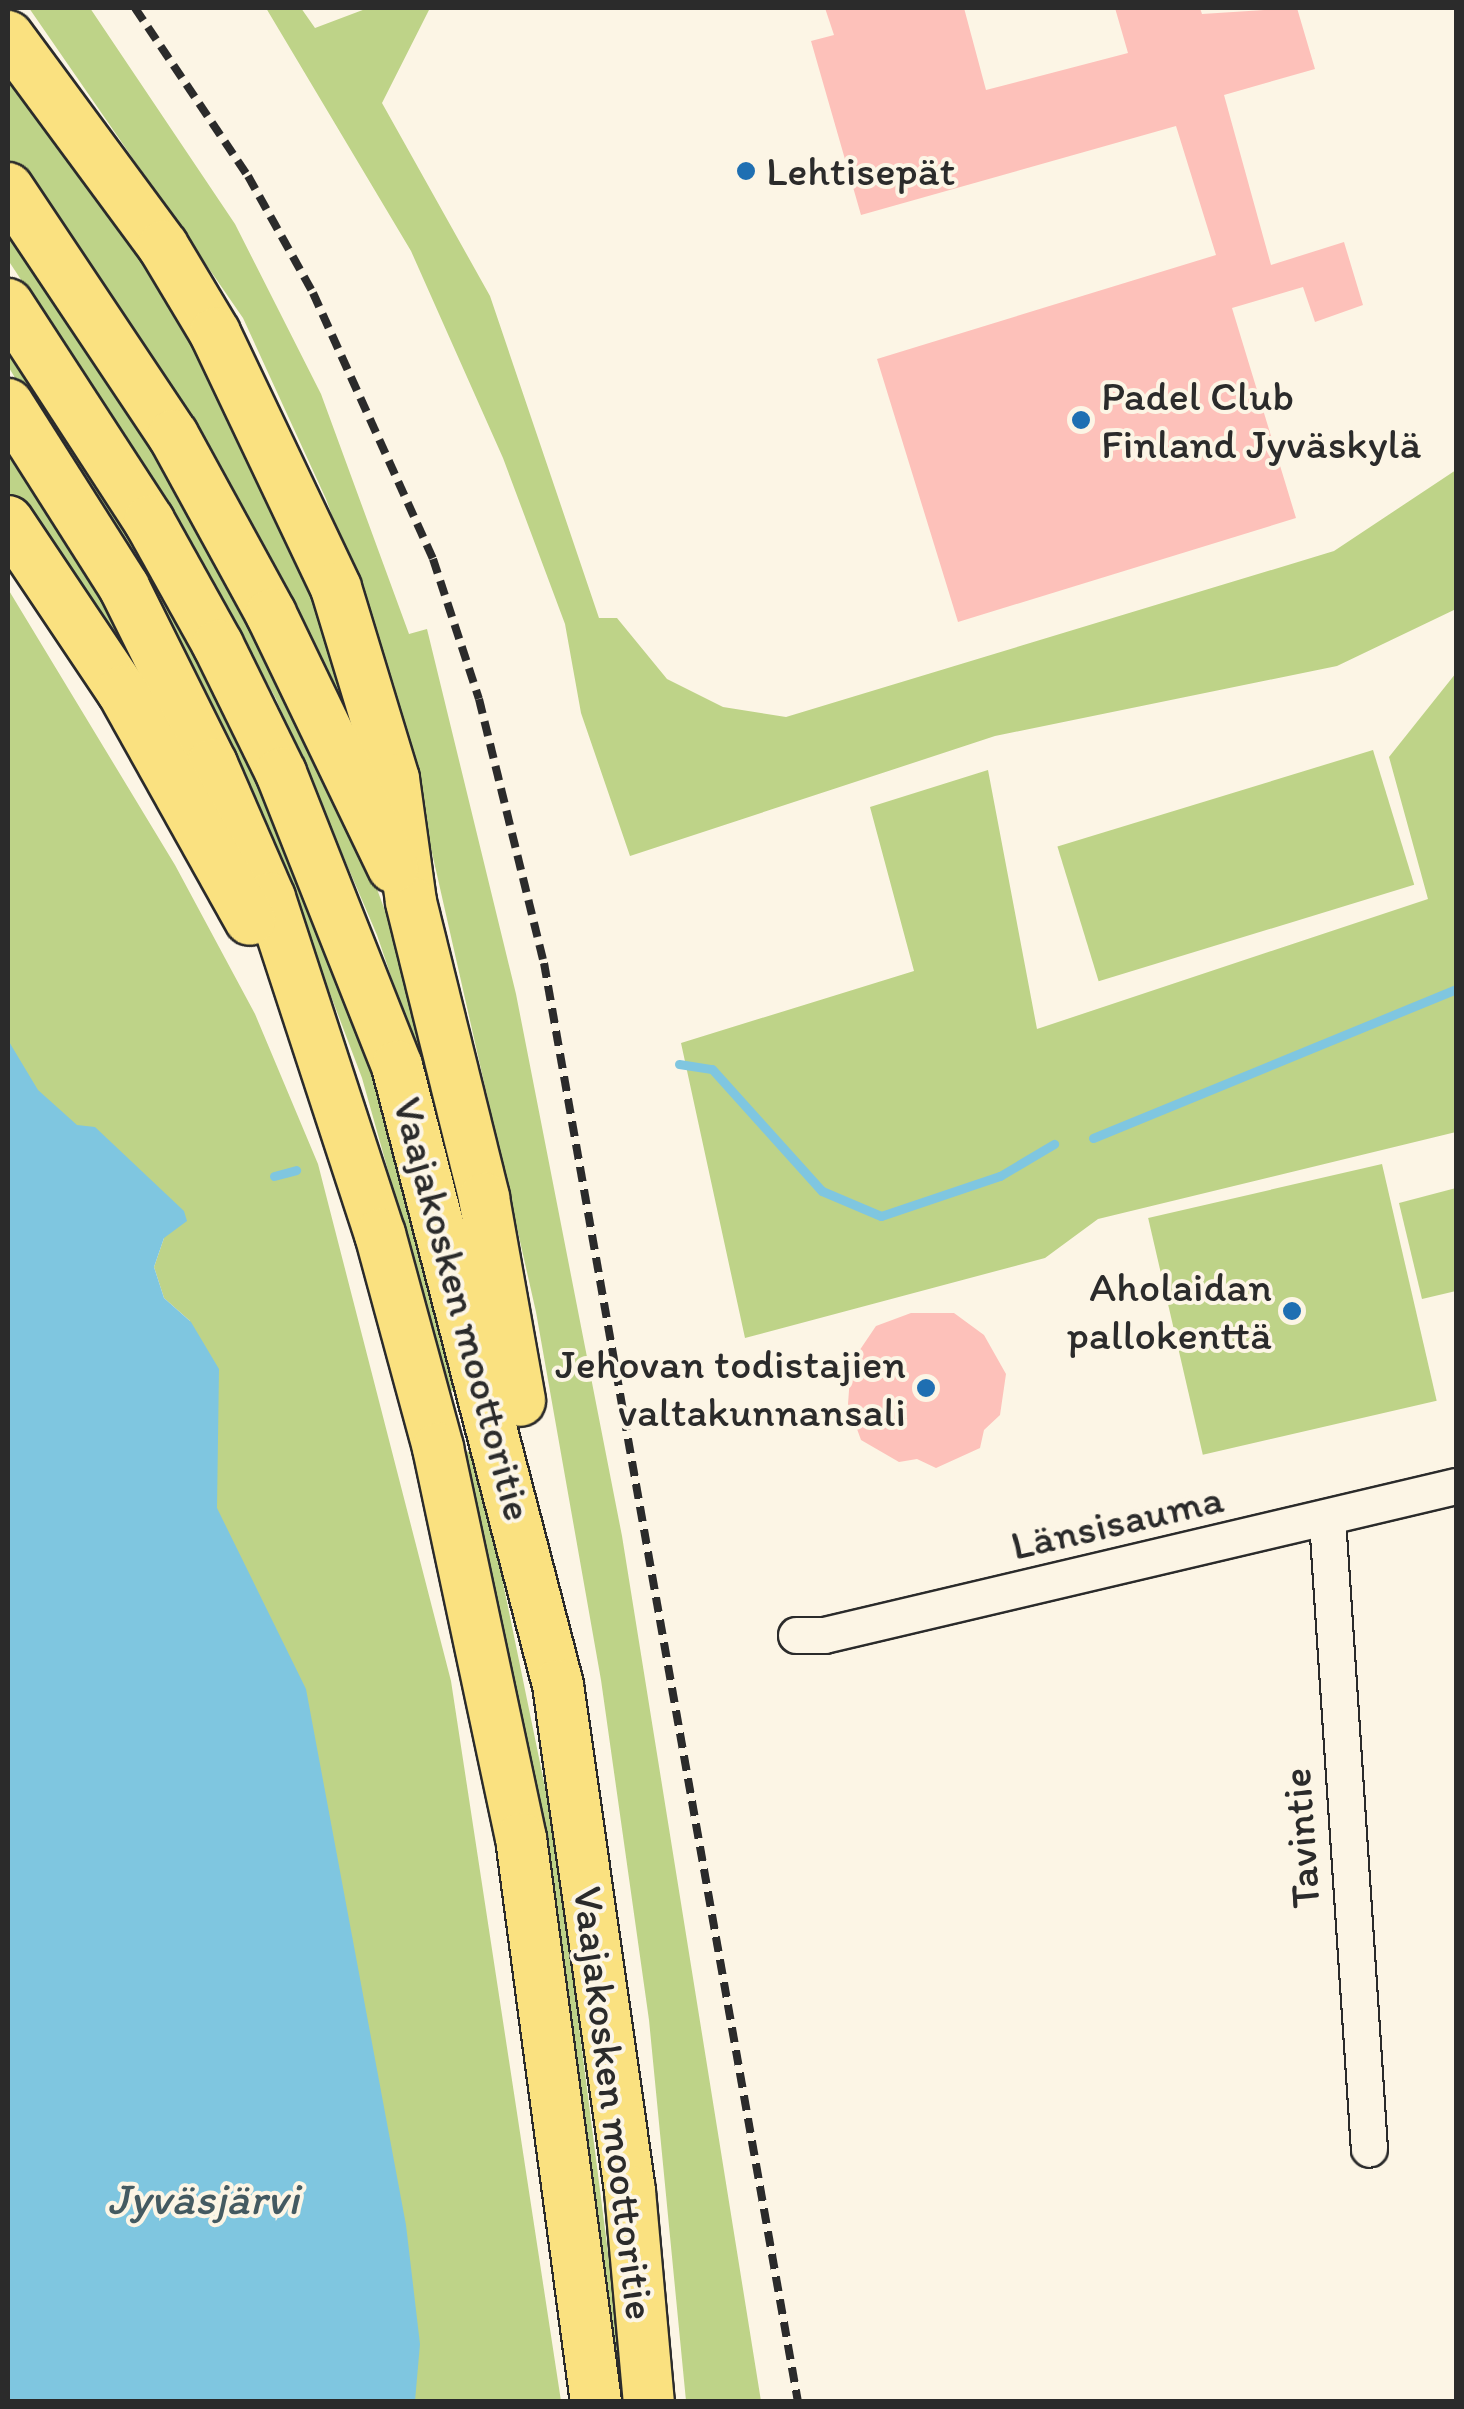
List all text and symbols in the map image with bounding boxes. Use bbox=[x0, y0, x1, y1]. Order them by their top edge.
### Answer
place label: Lehtisepät bbox=[766, 146, 955, 196]
marker: Lehtisepät bbox=[735, 160, 757, 182]
place label: Padel Club Finland Jyväskylä bbox=[1101, 371, 1422, 470]
marker: Padel Club Finland Jyväskylä bbox=[1070, 409, 1092, 431]
street label: Vaajakosken moottoritie bbox=[382, 1092, 544, 1526]
place label: Aholaidan pallokenttä bbox=[1067, 1262, 1272, 1360]
marker: Aholaidan pallokenttä bbox=[1281, 1300, 1303, 1322]
place label: Jehovan todistajien valtakunnansali bbox=[555, 1339, 906, 1438]
marker: Jehovan todistajien valtakunnansali bbox=[915, 1377, 937, 1399]
street label: Länsisauma bbox=[1006, 1473, 1228, 1571]
street label: Tavintie bbox=[1271, 1766, 1331, 1910]
street label: Vaajakosken moottoritie bbox=[562, 1884, 666, 2322]
water label: Jyväsjärvi bbox=[107, 2172, 299, 2226]

